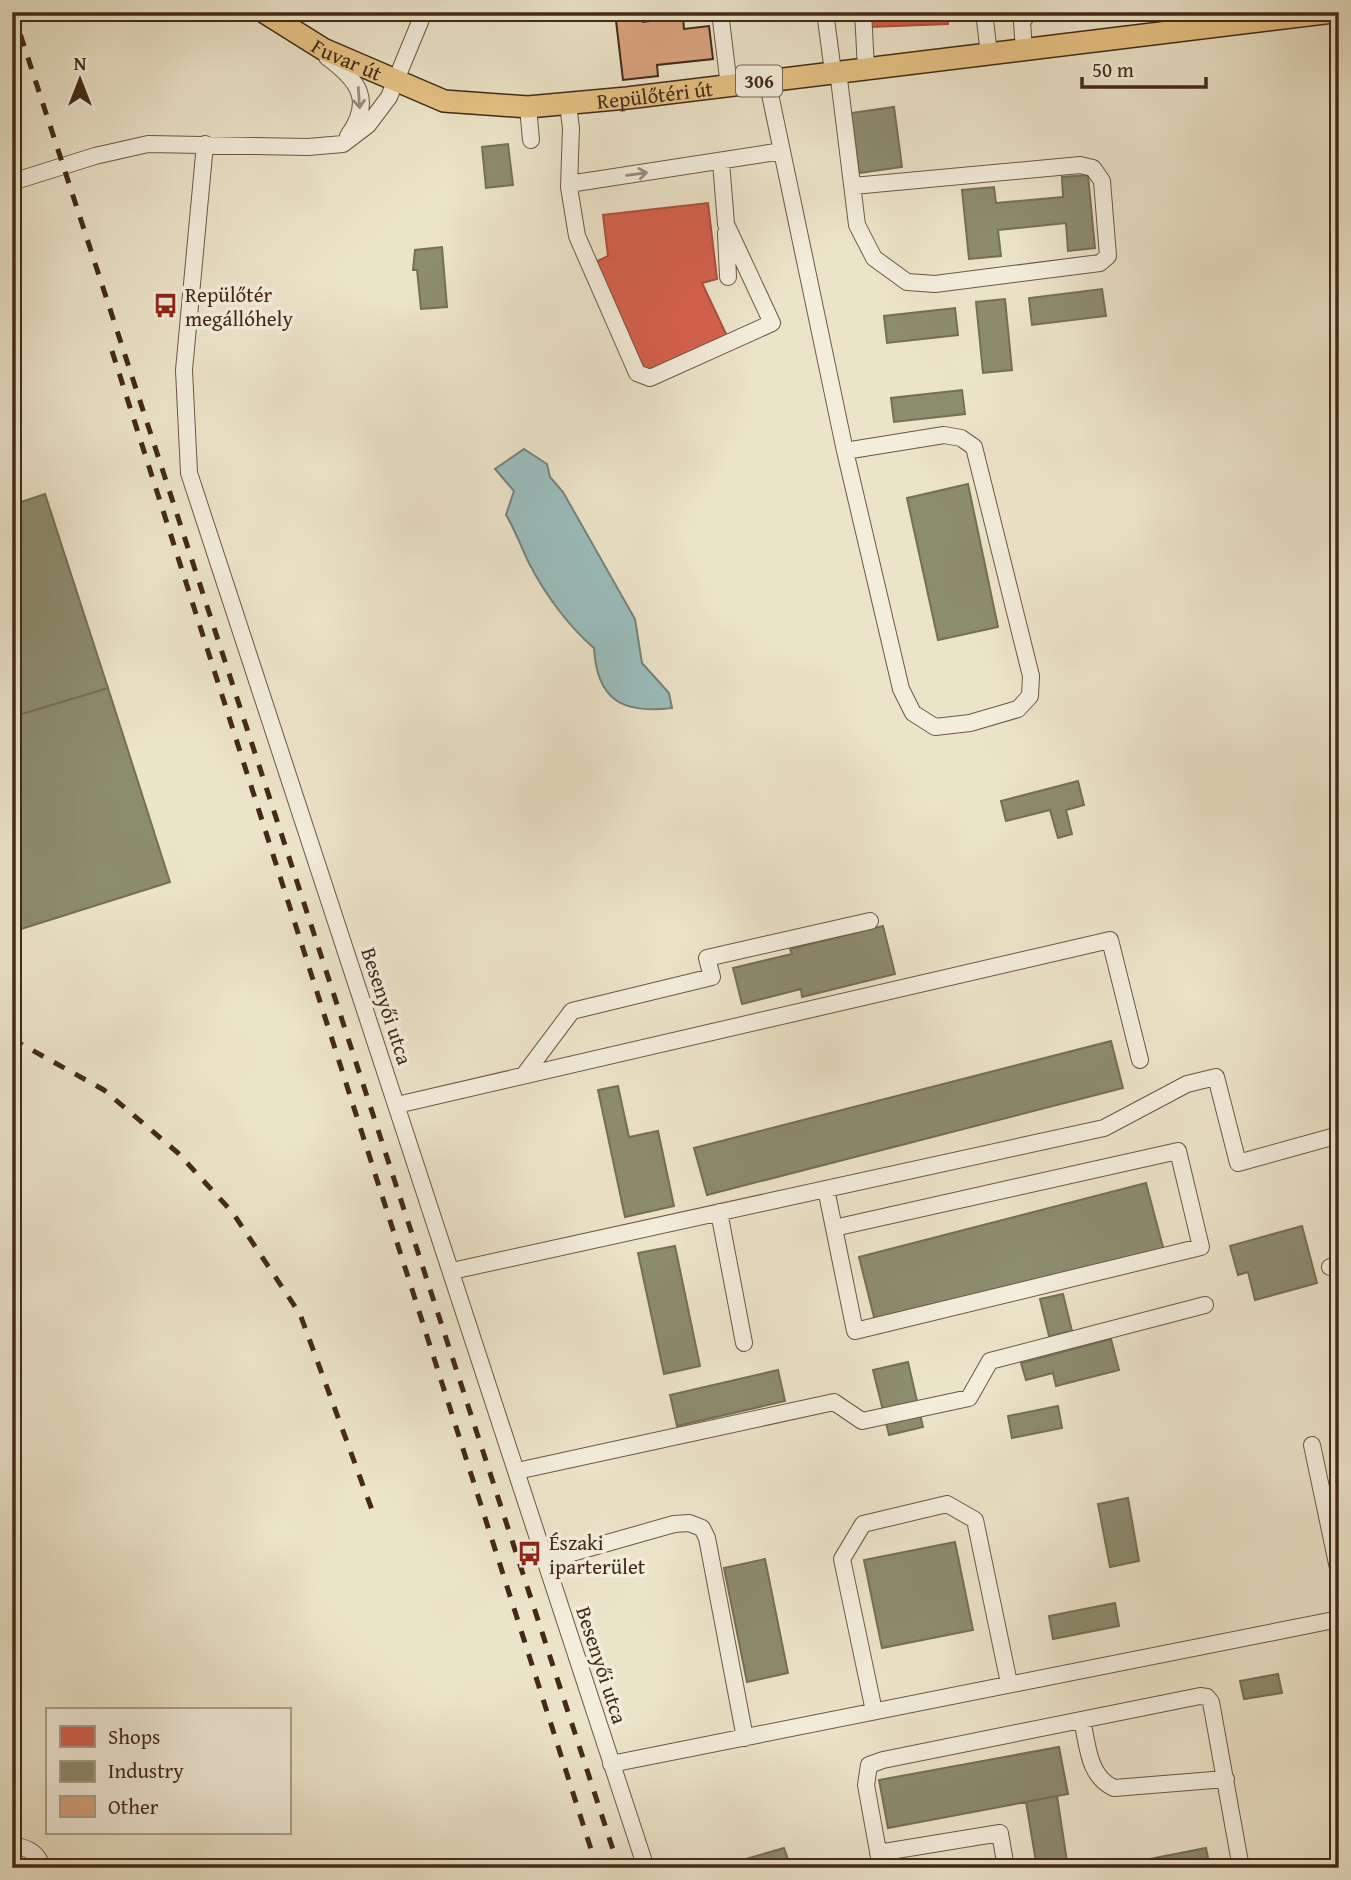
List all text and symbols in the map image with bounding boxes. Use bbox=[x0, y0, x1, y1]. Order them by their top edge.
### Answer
street label: Fuvar út bbox=[306, 30, 388, 88]
north arrow bbox=[46, 46, 116, 116]
scale bar bbox=[1082, 46, 1206, 90]
text: N bbox=[74, 49, 87, 77]
text: 50 m bbox=[1092, 54, 1134, 85]
road number: 306 bbox=[736, 66, 782, 96]
street label: Repülőtéri út bbox=[595, 72, 715, 116]
one-way arrow bbox=[353, 86, 366, 109]
one-way arrow bbox=[625, 167, 648, 180]
place label: Repülőtér megállóhely bbox=[185, 279, 293, 334]
bus stop icon: Repülőtér megállóhely bbox=[151, 292, 179, 320]
street label: Besenyői utca bbox=[353, 943, 421, 1069]
place label: Északi iparterület bbox=[549, 1527, 646, 1582]
bus stop icon: Északi iparterület bbox=[515, 1540, 543, 1568]
street label: Besenyői utca bbox=[568, 1602, 636, 1728]
legend bbox=[46, 1708, 290, 1834]
text: Shops bbox=[108, 1721, 160, 1752]
text: Industry bbox=[108, 1755, 184, 1786]
text: Other bbox=[108, 1791, 159, 1822]

